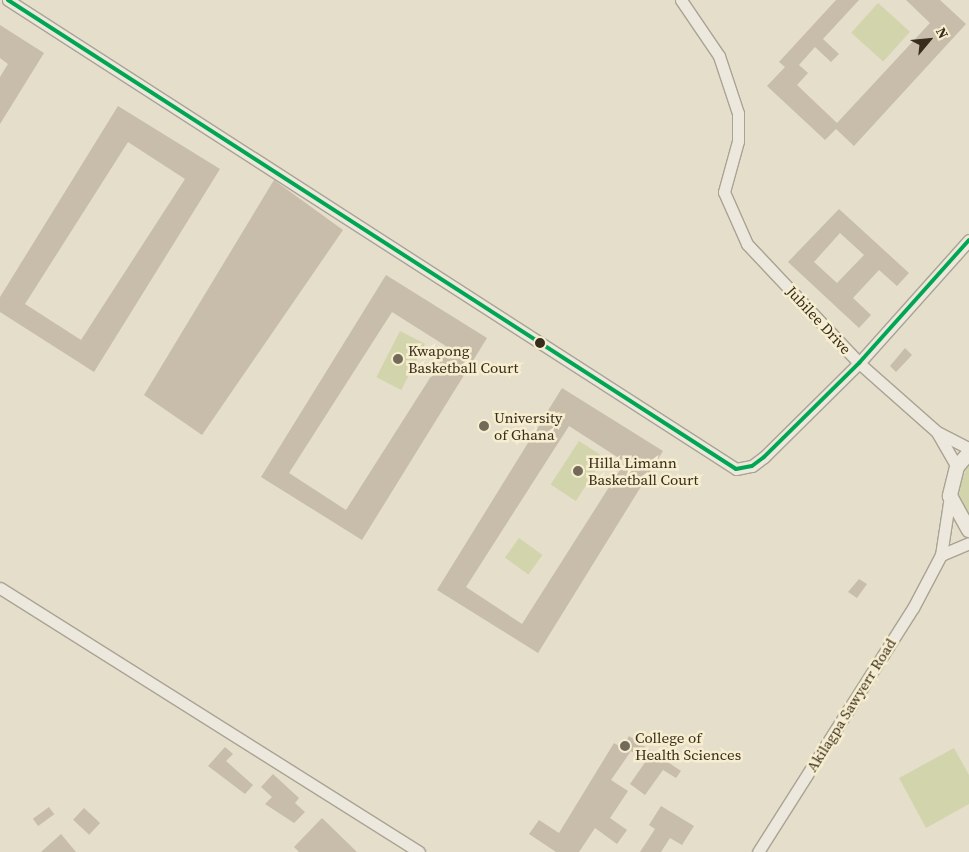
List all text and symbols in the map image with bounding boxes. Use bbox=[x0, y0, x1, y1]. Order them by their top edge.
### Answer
north arrow bbox=[904, 15, 954, 65]
text: N bbox=[931, 24, 953, 42]
street label: Jubilee Drive bbox=[783, 282, 855, 358]
unlabelled marker bbox=[535, 338, 545, 348]
place label: Kwapong Basketball Court bbox=[408, 341, 518, 376]
marker: Kwapong Basketball Court bbox=[392, 353, 404, 365]
place label: University of Ghana bbox=[494, 408, 562, 443]
marker: University of Ghana bbox=[478, 420, 490, 432]
place label: Hilla Limann Basketball Court bbox=[588, 453, 698, 488]
marker: Hilla Limann Basketball Court bbox=[572, 465, 584, 477]
street label: Akilagpa Sawyerr Road bbox=[803, 635, 899, 775]
place label: College of Health Sciences bbox=[635, 728, 741, 763]
marker: College of Health Sciences bbox=[619, 740, 631, 752]

